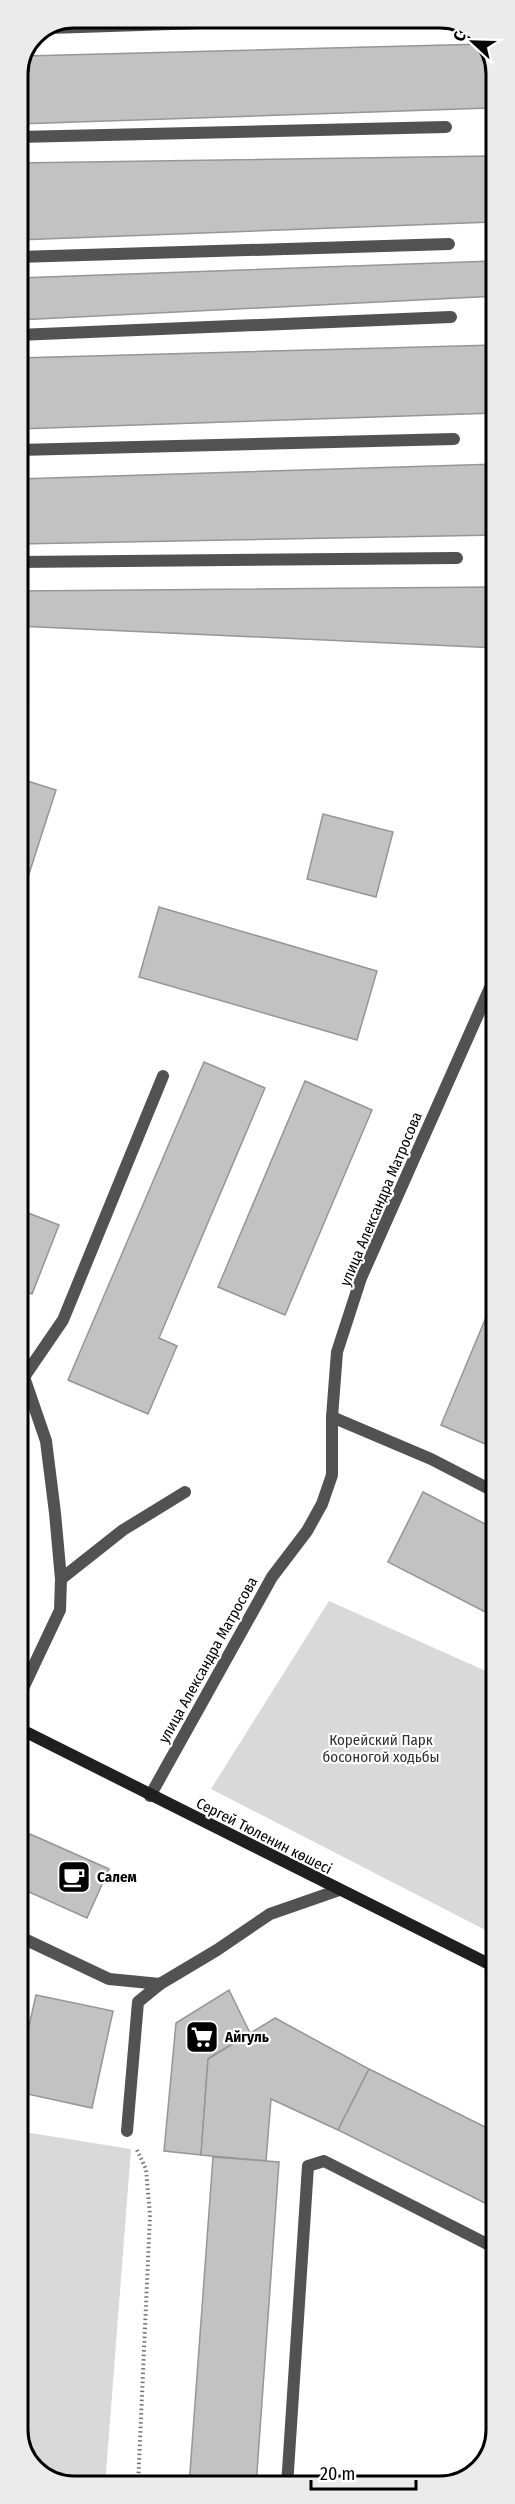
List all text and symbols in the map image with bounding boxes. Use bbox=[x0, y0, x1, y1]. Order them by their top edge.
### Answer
north arrow bbox=[443, 12, 503, 72]
text: С bbox=[449, 29, 470, 44]
street label: улица Александра Матросова bbox=[336, 1109, 426, 1289]
street label: улица Александра Матросова bbox=[155, 1574, 261, 1746]
park label: Корейский Парк босоногой ходьбы bbox=[323, 1731, 439, 1766]
street label: Сергей Тюленин көшесі bbox=[193, 1794, 335, 1878]
cafe icon: Салем bbox=[56, 1859, 92, 1895]
place label: Салем bbox=[97, 1868, 137, 1886]
supermarket icon: Айгуль bbox=[184, 2019, 220, 2055]
place label: Айгуль bbox=[224, 2028, 269, 2046]
scale bar bbox=[311, 2453, 416, 2491]
text: 20 m bbox=[320, 2463, 355, 2485]

